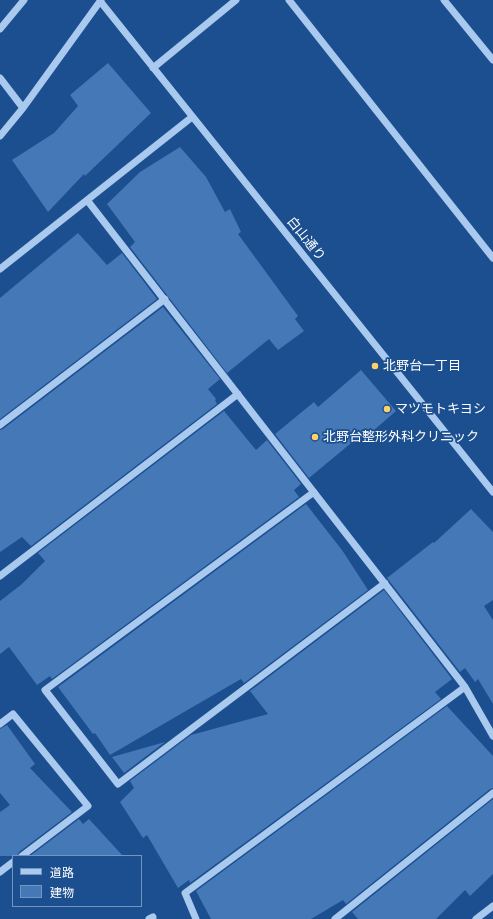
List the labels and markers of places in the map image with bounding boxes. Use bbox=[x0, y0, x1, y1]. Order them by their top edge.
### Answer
place label: 北野台一丁目 bbox=[383, 358, 461, 374]
marker: 北野台一丁目 bbox=[370, 361, 380, 371]
place label: マツモトキヨシ bbox=[395, 401, 486, 417]
marker: マツモトキヨシ bbox=[382, 404, 392, 414]
place label: 北野台整形外科クリニック bbox=[323, 429, 479, 445]
marker: 北野台整形外科クリニック bbox=[310, 432, 320, 442]

